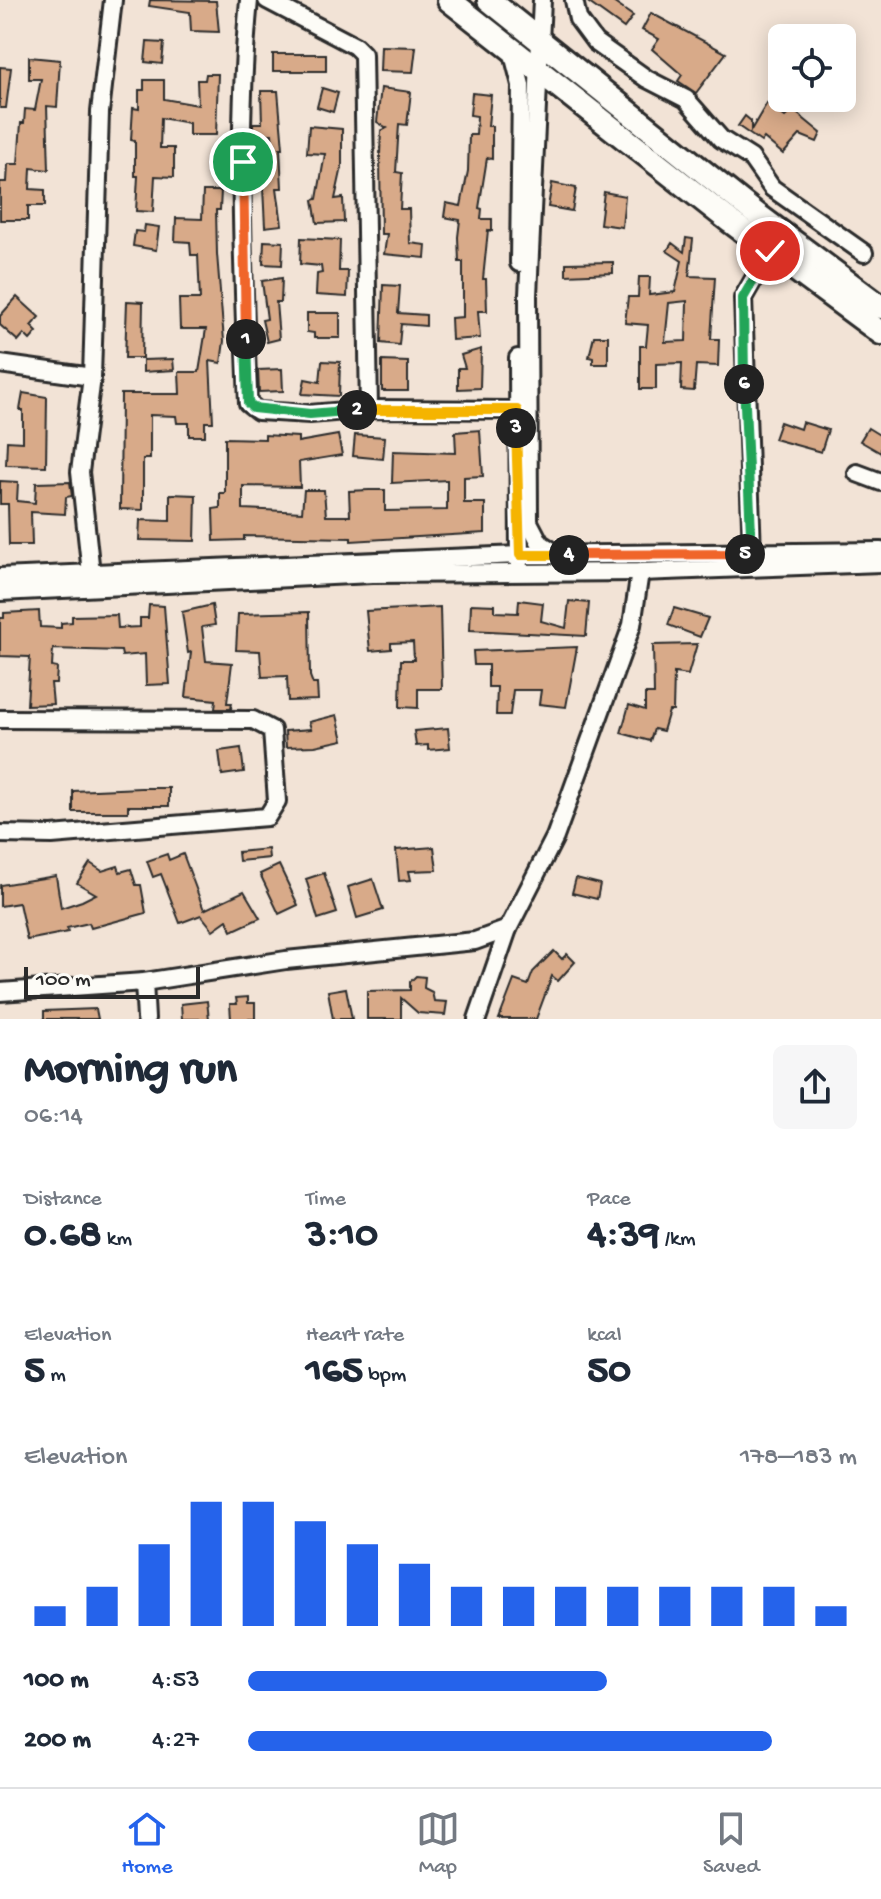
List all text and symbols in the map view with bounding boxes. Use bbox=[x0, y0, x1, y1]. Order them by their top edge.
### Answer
map controls bbox=[768, 24, 856, 112]
button: locate bbox=[768, 24, 856, 112]
pin bbox=[209, 128, 277, 196]
icon: arrive bbox=[221, 140, 265, 184]
pin bbox=[736, 217, 804, 285]
icon: check bbox=[748, 229, 792, 273]
pin: 1 bbox=[226, 319, 266, 359]
text: 1 bbox=[242, 326, 250, 352]
pin: 6 bbox=[724, 364, 764, 404]
text: 6 bbox=[738, 371, 750, 397]
pin: 2 bbox=[337, 390, 377, 430]
text: 2 bbox=[352, 397, 362, 423]
pin: 3 bbox=[496, 408, 536, 448]
text: 3 bbox=[510, 415, 522, 441]
pin: 5 bbox=[725, 534, 765, 574]
pin: 4 bbox=[549, 535, 589, 575]
text: 5 bbox=[739, 541, 751, 567]
text: 4 bbox=[564, 542, 574, 568]
scale bar bbox=[24, 963, 200, 999]
text: 100 m bbox=[36, 968, 91, 994]
button: share bbox=[773, 1045, 857, 1129]
text: Morning run bbox=[24, 1046, 237, 1098]
text: 06:14 bbox=[24, 1102, 83, 1133]
text: Distance bbox=[24, 1187, 102, 1213]
text: Time bbox=[306, 1187, 346, 1213]
text: Pace bbox=[587, 1187, 631, 1213]
text: 0.68 bbox=[24, 1213, 101, 1260]
text: 3:10 bbox=[306, 1213, 378, 1260]
text: 4:39 bbox=[587, 1213, 660, 1260]
text: km bbox=[101, 1227, 132, 1253]
text: /km bbox=[660, 1227, 696, 1253]
text: Elevation bbox=[24, 1323, 111, 1349]
text: Heart rate bbox=[306, 1323, 404, 1349]
text: kcal bbox=[587, 1323, 622, 1349]
text: 5 bbox=[24, 1349, 45, 1396]
text: 165 bbox=[306, 1349, 363, 1396]
text: 50 bbox=[587, 1349, 631, 1396]
text: m bbox=[45, 1363, 66, 1389]
text: bpm bbox=[363, 1363, 406, 1389]
text: Elevation bbox=[24, 1443, 127, 1474]
text: 178–183 m bbox=[740, 1443, 857, 1474]
text: 100 m bbox=[24, 1666, 89, 1697]
text: 4:53 bbox=[152, 1666, 200, 1697]
text: 200 m bbox=[24, 1726, 91, 1757]
text: 4:27 bbox=[152, 1726, 199, 1757]
tab: Home bbox=[122, 1807, 173, 1881]
tab: Map bbox=[416, 1807, 460, 1881]
tab: Saved bbox=[703, 1807, 759, 1881]

